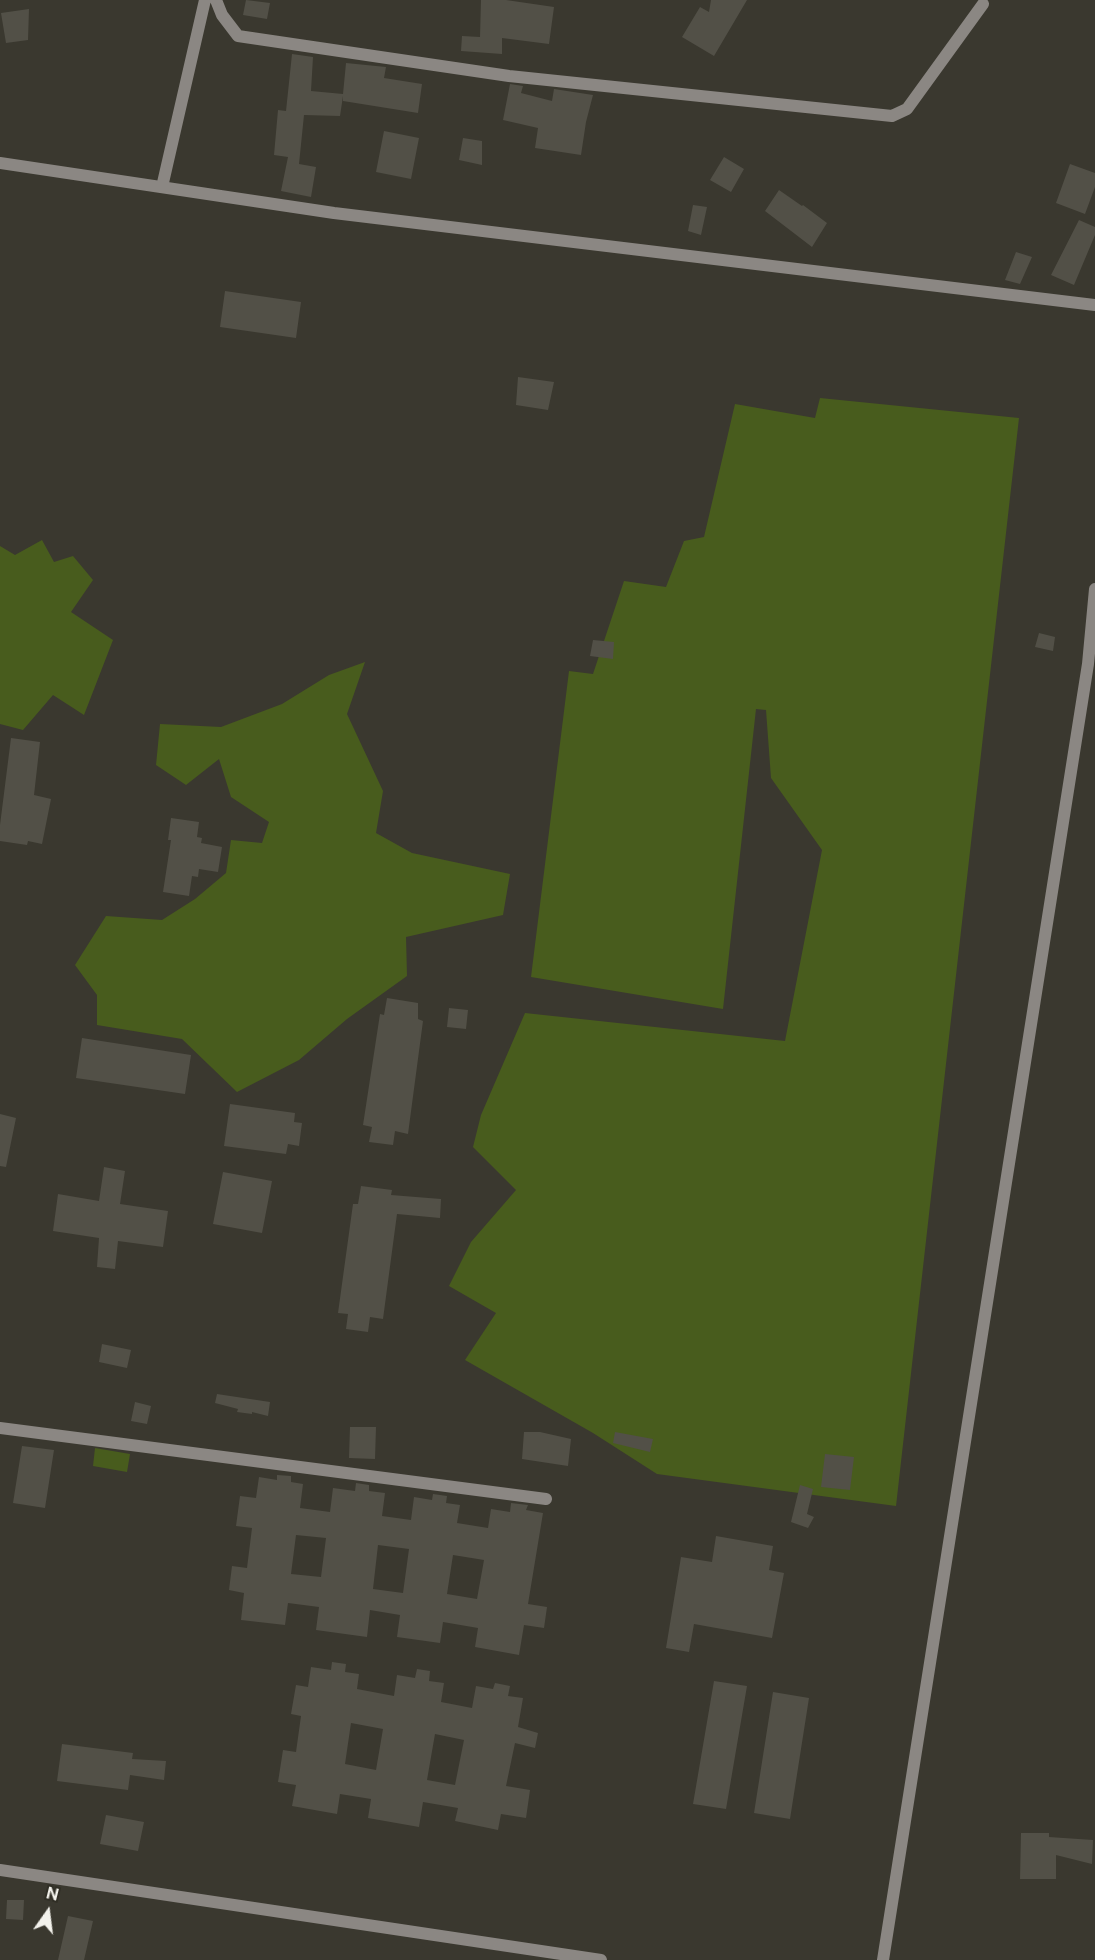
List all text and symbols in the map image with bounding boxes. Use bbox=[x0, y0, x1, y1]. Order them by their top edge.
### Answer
north arrow bbox=[18, 1882, 78, 1942]
text: N bbox=[44, 1883, 61, 1905]

